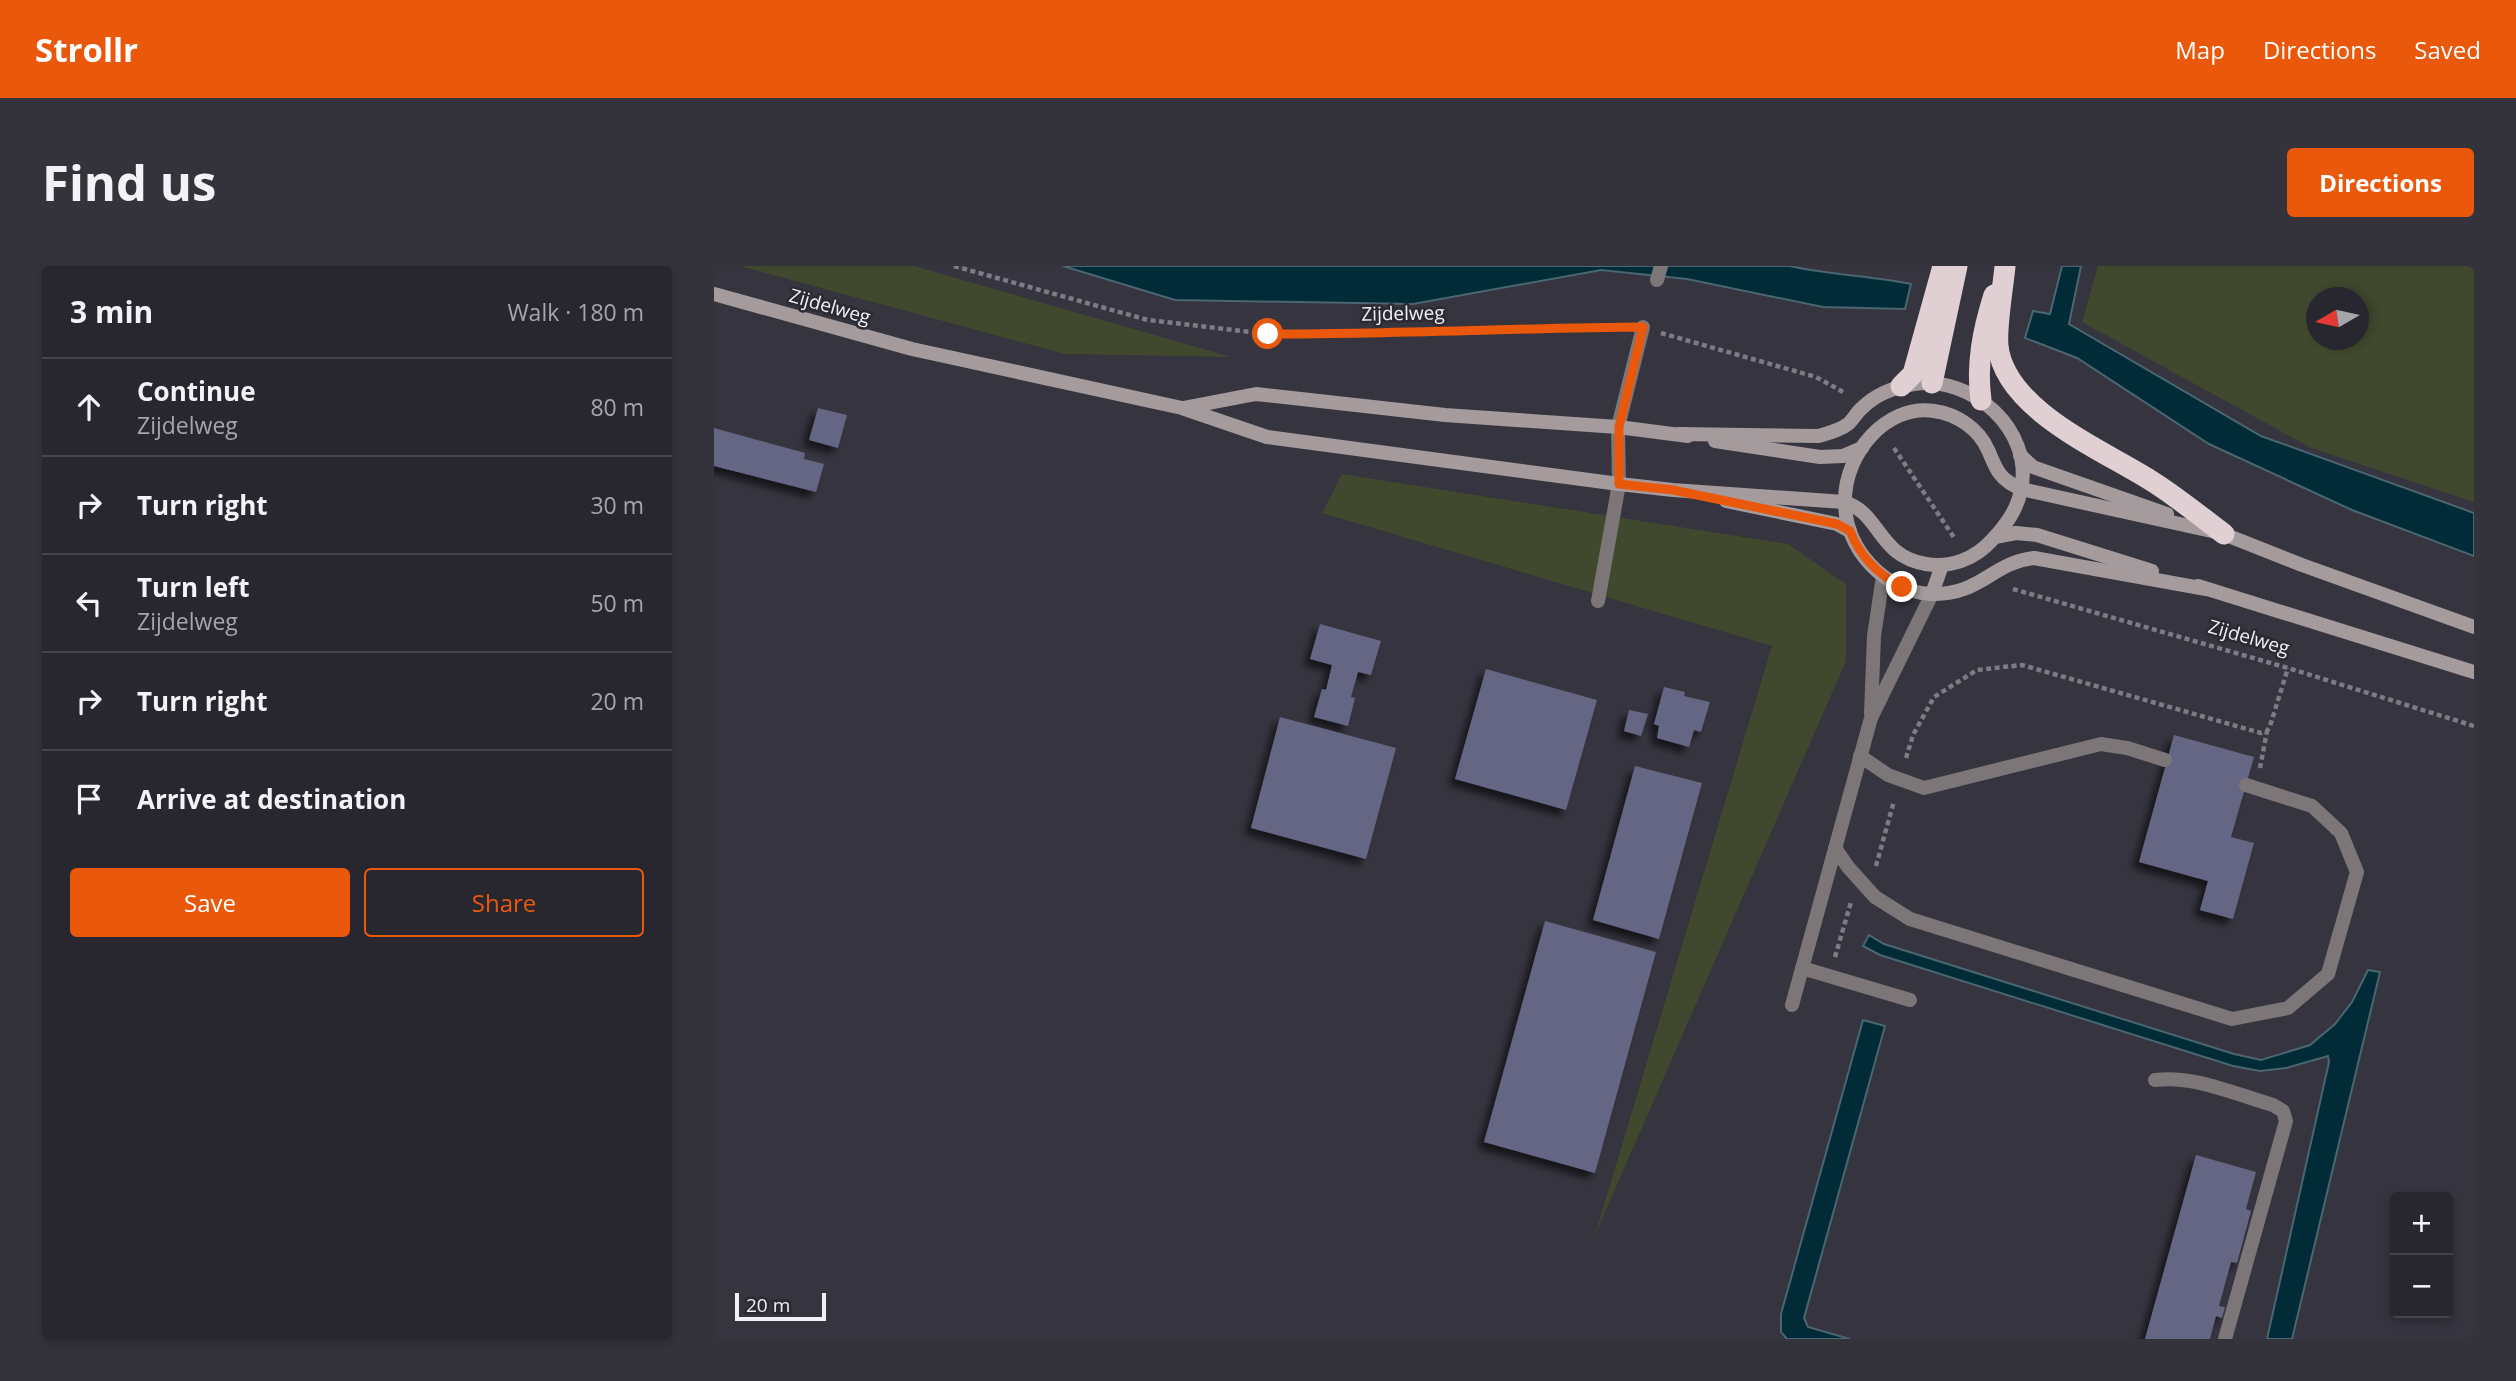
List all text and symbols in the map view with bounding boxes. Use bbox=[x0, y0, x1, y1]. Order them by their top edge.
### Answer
text: Strollr bbox=[35, 27, 138, 72]
text: Map bbox=[2175, 33, 2225, 66]
text: Directions bbox=[2263, 33, 2376, 66]
text: Saved bbox=[2414, 33, 2481, 66]
button: Directions bbox=[2287, 148, 2474, 217]
text: Find us bbox=[42, 149, 216, 215]
street label: Zijdelweg bbox=[786, 282, 874, 330]
north arrow bbox=[2306, 287, 2369, 350]
text: 3 min bbox=[70, 291, 153, 332]
text: Walk · 180 m bbox=[507, 296, 644, 328]
street label: Zijdelweg bbox=[1361, 299, 1445, 327]
route start bbox=[1252, 318, 1283, 349]
text: Continue bbox=[137, 373, 256, 409]
icon: ahead bbox=[70, 388, 108, 426]
text: 80 m bbox=[590, 391, 644, 423]
text: Zijdelweg bbox=[137, 409, 238, 441]
icon: right bbox=[70, 486, 108, 524]
text: Turn right bbox=[137, 487, 268, 523]
text: 30 m bbox=[590, 489, 644, 521]
text: Turn left bbox=[137, 569, 249, 605]
route end bbox=[1886, 571, 1917, 602]
icon: left bbox=[70, 584, 108, 622]
text: 50 m bbox=[590, 587, 644, 619]
text: Zijdelweg bbox=[137, 605, 238, 637]
street label: Zijdelweg bbox=[2205, 613, 2293, 661]
icon: right bbox=[70, 682, 108, 720]
text: Turn right bbox=[137, 683, 268, 719]
text: 20 m bbox=[590, 685, 644, 717]
icon: arrive bbox=[70, 780, 108, 818]
text: Arrive at destination bbox=[137, 781, 406, 817]
button: Save bbox=[70, 868, 350, 937]
button: Share bbox=[364, 868, 644, 937]
map controls bbox=[2390, 1192, 2453, 1318]
button: + bbox=[2390, 1192, 2453, 1255]
button: − bbox=[2390, 1255, 2453, 1318]
scale bar bbox=[735, 1290, 826, 1322]
text: 20 m bbox=[746, 1292, 790, 1318]

